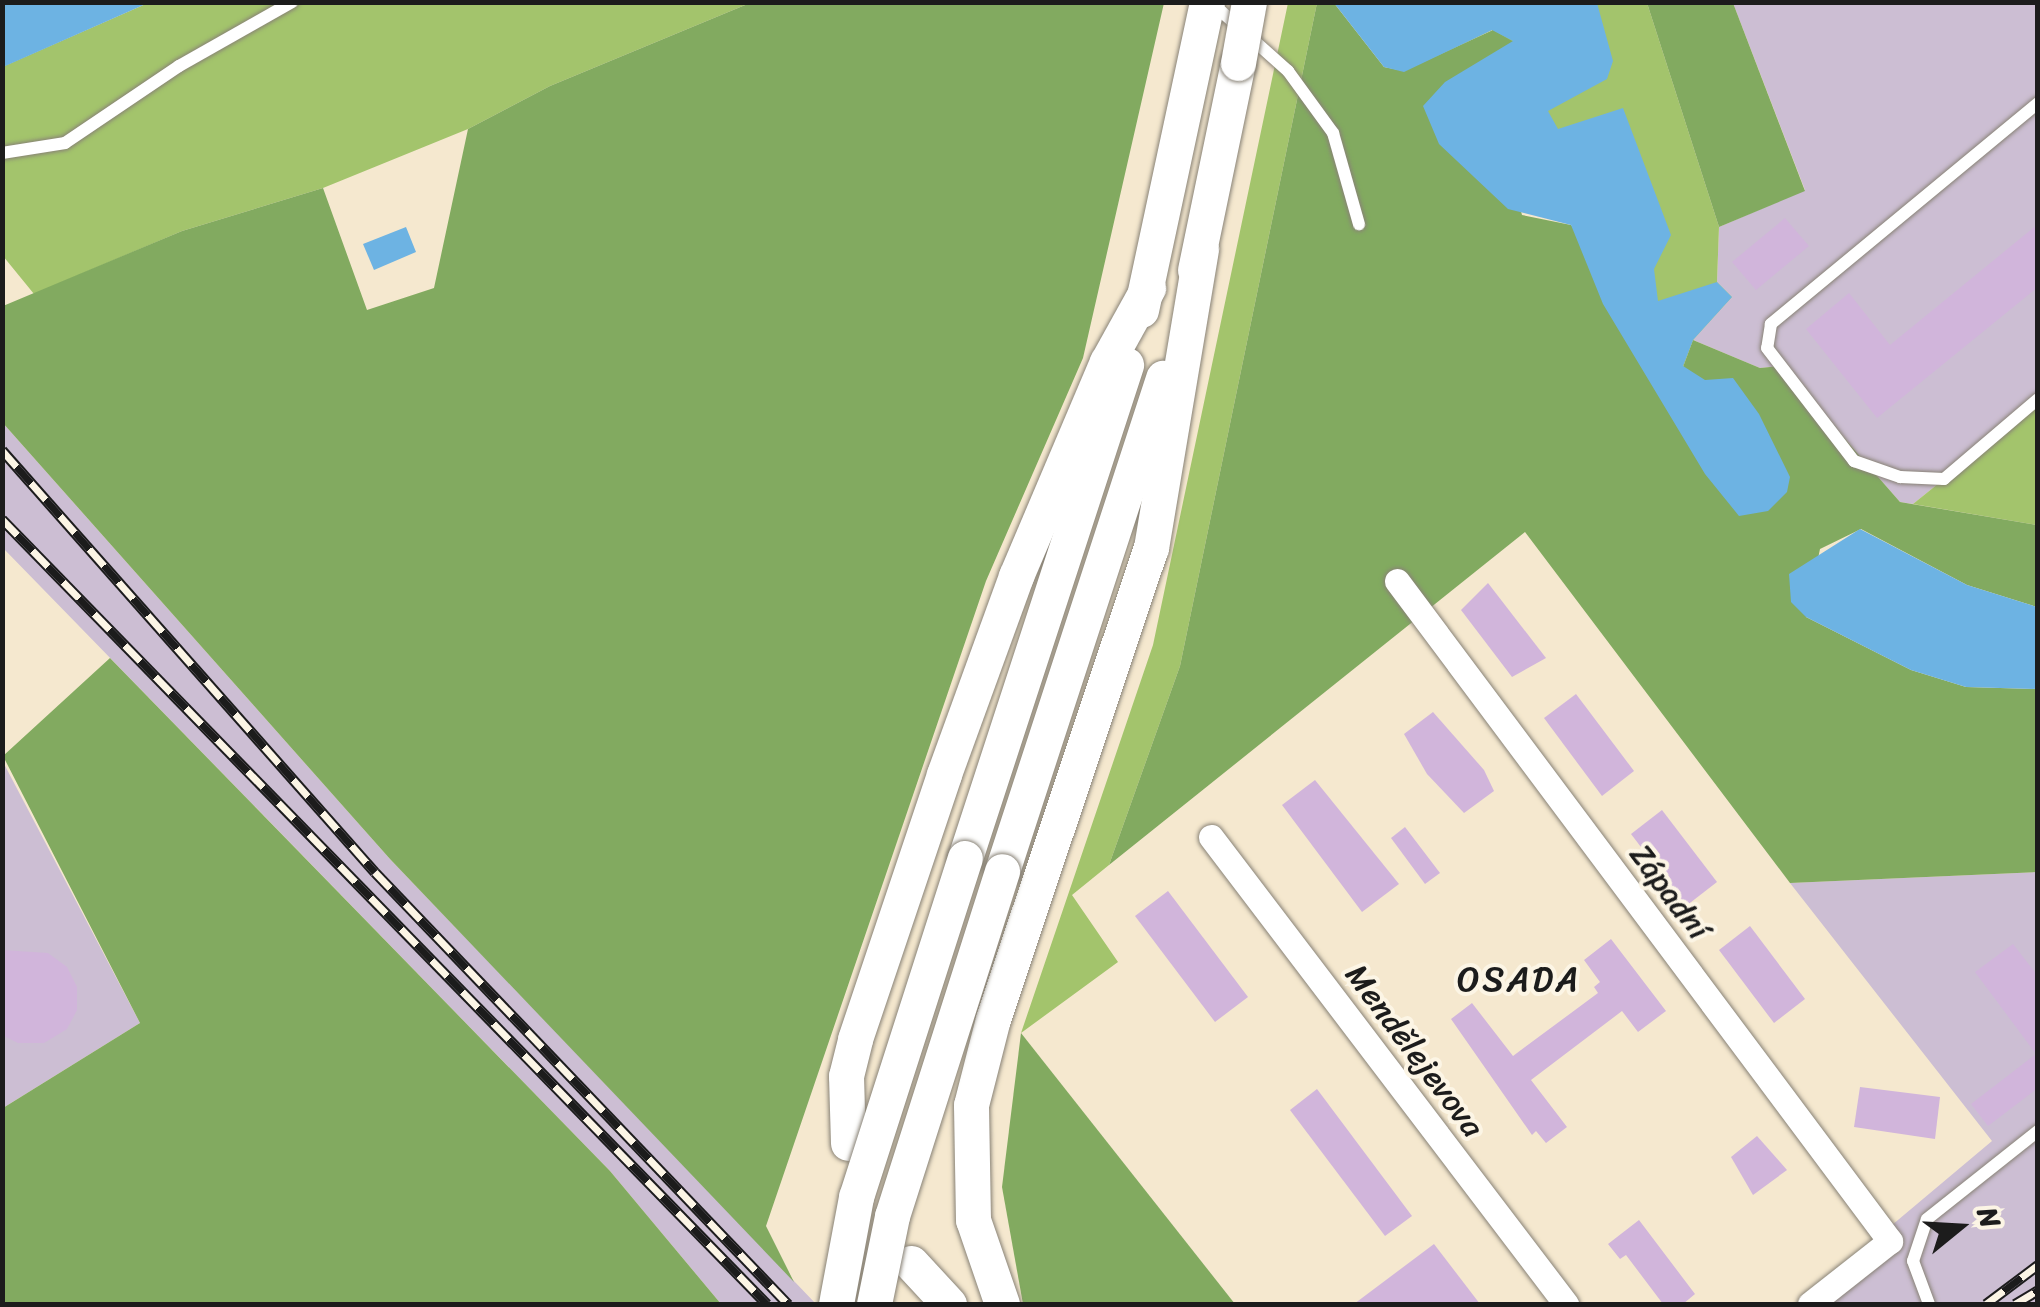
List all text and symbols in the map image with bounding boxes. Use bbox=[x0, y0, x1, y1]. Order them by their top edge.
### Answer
street label: Západní bbox=[1621, 837, 1717, 947]
street label: Mendělejevova bbox=[1337, 957, 1491, 1145]
district label: OSADA bbox=[1457, 958, 1581, 1000]
north arrow bbox=[1910, 1177, 2010, 1277]
text: N bbox=[1963, 1201, 2015, 1234]

